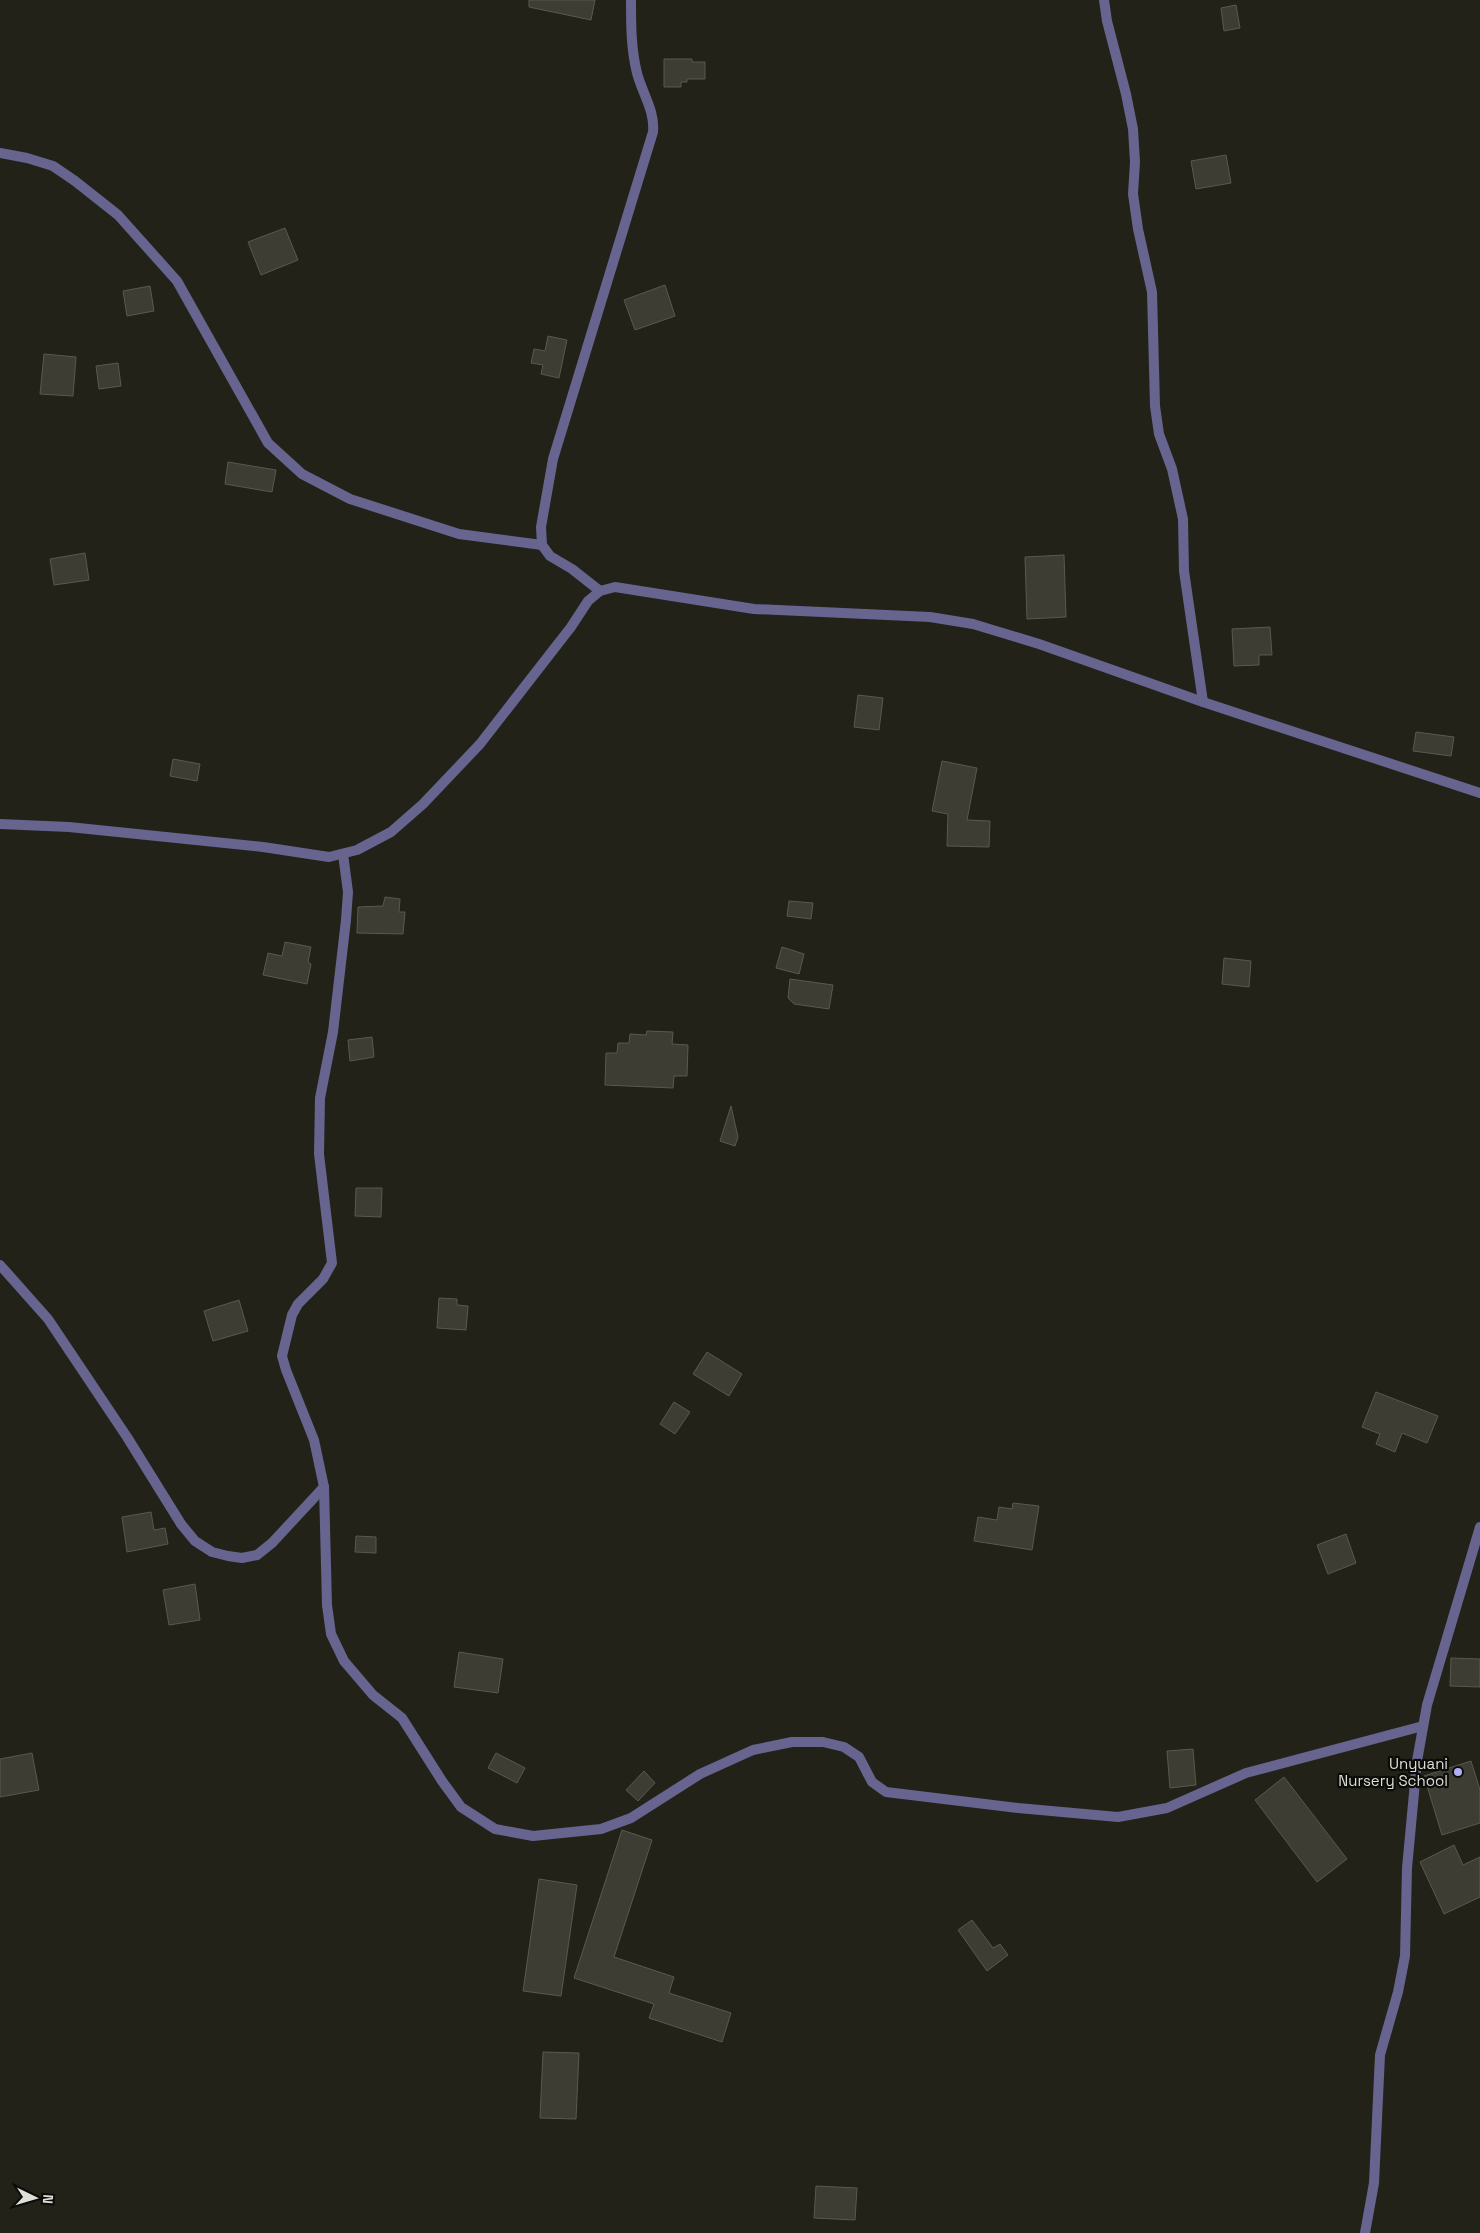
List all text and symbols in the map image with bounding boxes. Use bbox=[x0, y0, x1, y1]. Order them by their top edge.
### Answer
place label: Unyuani Nursery School bbox=[1338, 1754, 1448, 1790]
marker: Unyuani Nursery School bbox=[1452, 1766, 1464, 1778]
north arrow bbox=[10, 2173, 60, 2223]
text: N bbox=[39, 2194, 57, 2205]

